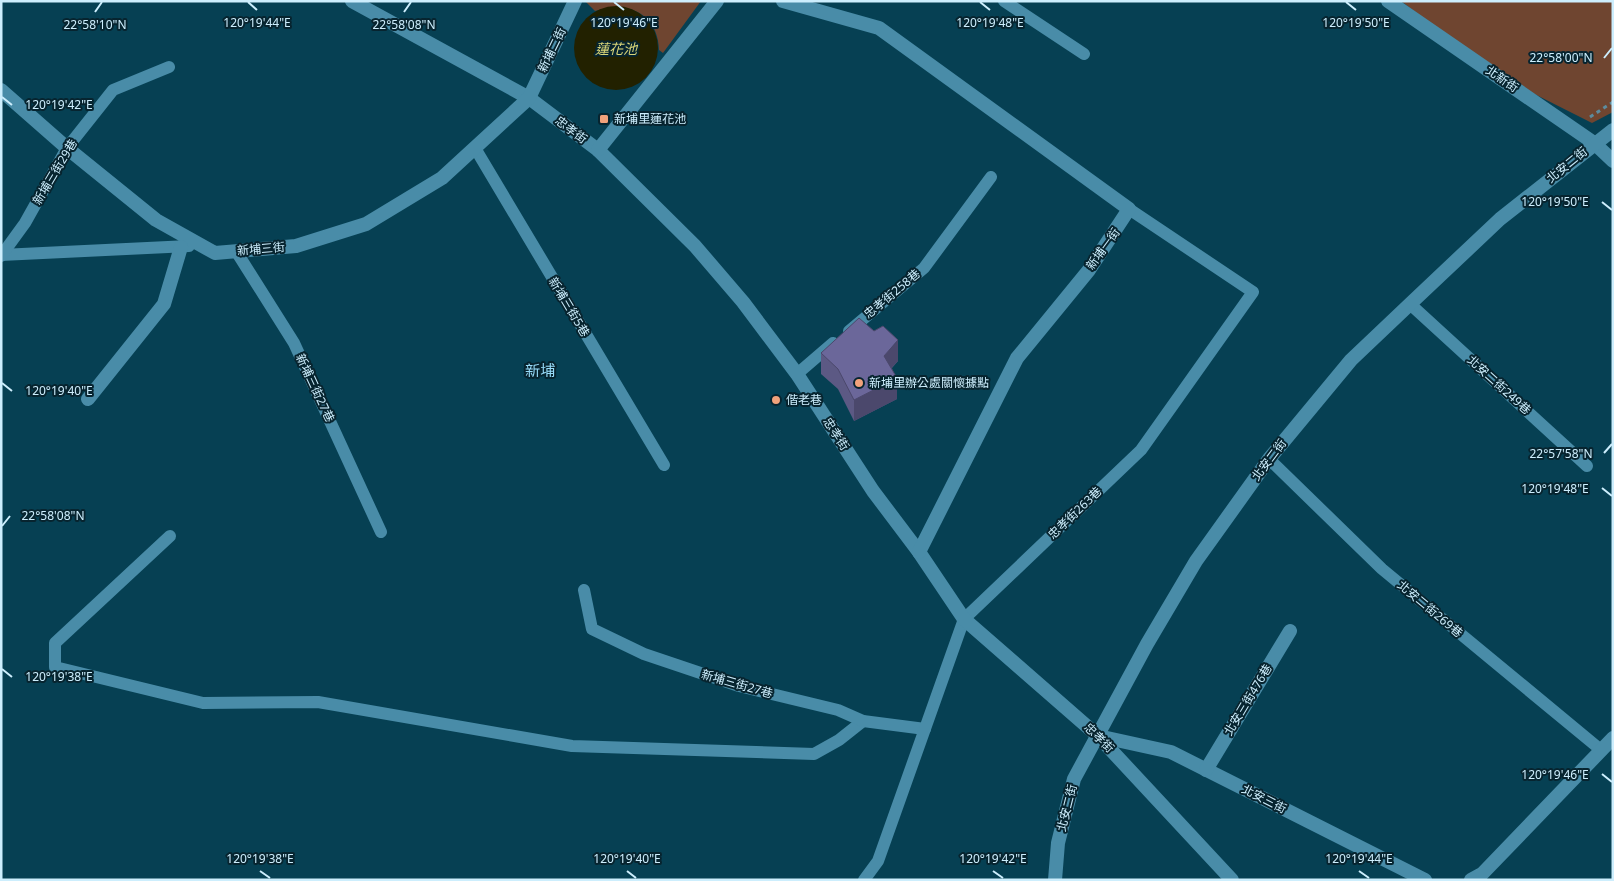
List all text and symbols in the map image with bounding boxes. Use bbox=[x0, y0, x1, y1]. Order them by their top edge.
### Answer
text: 120°19'44"E bbox=[223, 14, 291, 31]
text: 120°19'46"E bbox=[590, 14, 658, 31]
text: 120°19'48"E bbox=[956, 14, 1024, 31]
text: 120°19'50"E bbox=[1322, 14, 1390, 31]
text: 22°58'10"N bbox=[63, 16, 127, 33]
text: 22°58'08"N bbox=[372, 16, 436, 33]
street label: 新埔二街 bbox=[533, 24, 570, 75]
water label: 蓮花池 bbox=[595, 39, 639, 58]
text: 22°58'00"N bbox=[1529, 49, 1593, 66]
street label: 北新街 bbox=[1483, 61, 1522, 96]
text: 120°19'42"E bbox=[25, 96, 93, 113]
place label: 新埔里蓮花池 bbox=[614, 110, 686, 127]
street label: 忠孝街 bbox=[552, 112, 591, 147]
marker: 新埔里蓮花池 bbox=[598, 113, 610, 125]
street label: 新埔三街29巷 bbox=[28, 136, 81, 208]
street label: 北安二街 bbox=[1543, 143, 1591, 186]
text: 120°19'50"E bbox=[1521, 193, 1589, 210]
street label: 新埔一街 bbox=[1082, 224, 1124, 273]
street label: 新埔三街 bbox=[236, 238, 286, 259]
street label: 忠孝街258巷 bbox=[860, 265, 923, 322]
street label: 新埔三街5巷 bbox=[545, 274, 594, 340]
street label: 新埔三街27巷 bbox=[292, 351, 339, 425]
street label: 北安二街249巷 bbox=[1464, 351, 1535, 418]
district label: 新埔 bbox=[525, 360, 555, 380]
place label: 新埔里辦公處關懷據點 bbox=[869, 374, 989, 391]
marker: 新埔里辦公處關懷據點 bbox=[853, 377, 865, 389]
text: 120°19'40"E bbox=[25, 382, 93, 399]
place label: 偕老巷 bbox=[786, 391, 822, 408]
marker: 偕老巷 bbox=[770, 394, 782, 406]
street label: 忠孝街 bbox=[819, 414, 853, 453]
street label: 北安二街 bbox=[1247, 435, 1290, 484]
text: 22°57'58"N bbox=[1529, 445, 1593, 462]
text: 120°19'48"E bbox=[1521, 480, 1589, 497]
street label: 忠孝街263巷 bbox=[1044, 483, 1105, 543]
text: 22°58'08"N bbox=[21, 507, 85, 524]
street label: 北安二街269巷 bbox=[1394, 576, 1467, 641]
street label: 北安三街476巷 bbox=[1220, 661, 1276, 739]
street label: 新埔三街27巷 bbox=[699, 665, 775, 702]
text: 120°19'38"E bbox=[25, 668, 93, 685]
street label: 忠孝街 bbox=[1080, 719, 1118, 756]
text: 120°19'46"E bbox=[1521, 766, 1589, 783]
street label: 北安三街 bbox=[1239, 780, 1289, 817]
street label: 北安二街 bbox=[1052, 783, 1081, 833]
text: 120°19'38"E bbox=[226, 850, 294, 867]
text: 120°19'40"E bbox=[593, 850, 661, 867]
text: 120°19'42"E bbox=[959, 850, 1027, 867]
text: 120°19'44"E bbox=[1325, 850, 1393, 867]

